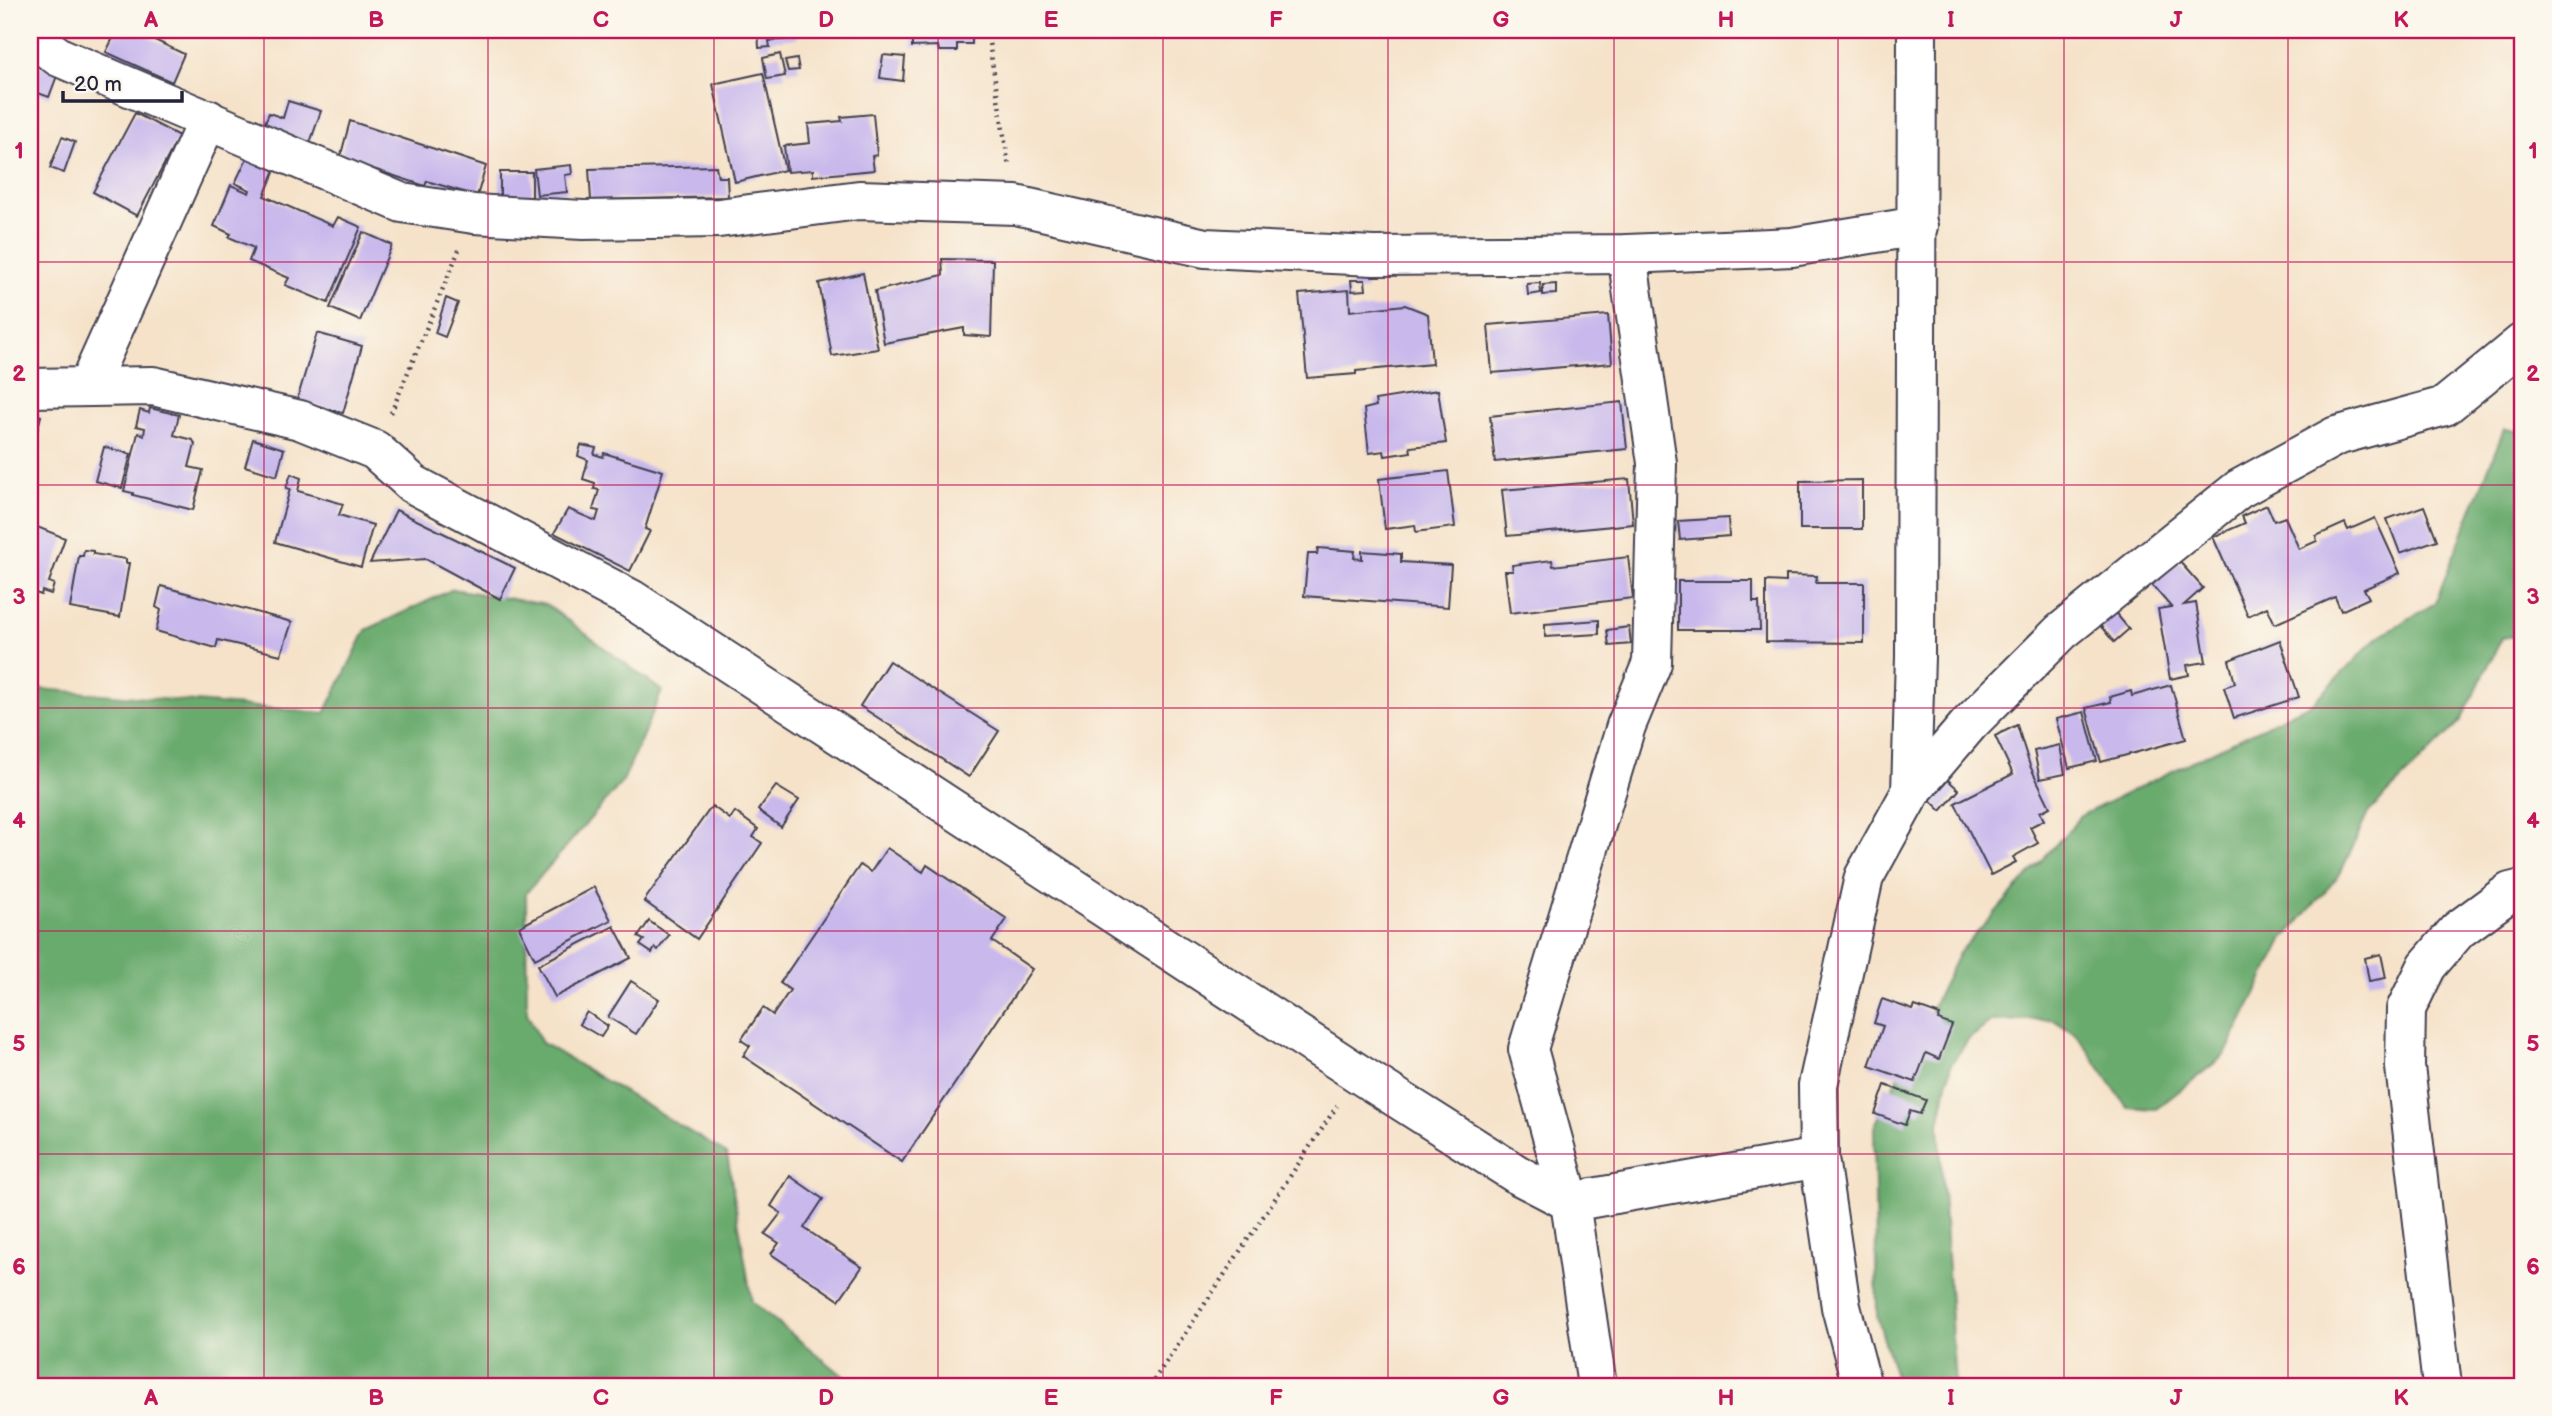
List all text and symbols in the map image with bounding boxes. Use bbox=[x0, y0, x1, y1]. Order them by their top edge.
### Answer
text: A bbox=[143, 6, 159, 34]
text: B bbox=[368, 6, 384, 34]
text: C bbox=[593, 6, 609, 34]
text: D bbox=[818, 6, 834, 34]
text: E bbox=[1044, 6, 1059, 34]
text: F bbox=[1269, 6, 1283, 34]
text: G bbox=[1493, 6, 1510, 34]
text: H bbox=[1717, 6, 1735, 34]
text: I bbox=[1947, 6, 1955, 34]
text: J bbox=[2170, 6, 2183, 34]
text: K bbox=[2393, 6, 2409, 34]
scale bar bbox=[63, 60, 182, 104]
text: 20 m bbox=[74, 72, 122, 97]
text: 1 bbox=[14, 137, 24, 165]
text: 1 bbox=[2528, 137, 2538, 165]
text: 2 bbox=[12, 360, 26, 388]
text: 2 bbox=[2526, 360, 2540, 388]
text: 3 bbox=[12, 583, 26, 611]
text: 3 bbox=[2526, 583, 2540, 611]
text: 4 bbox=[12, 807, 26, 835]
text: 4 bbox=[2526, 807, 2540, 835]
text: 5 bbox=[12, 1030, 26, 1058]
text: 5 bbox=[2526, 1030, 2540, 1058]
text: 6 bbox=[12, 1253, 26, 1281]
text: 6 bbox=[2526, 1253, 2540, 1281]
text: A bbox=[143, 1384, 159, 1412]
text: B bbox=[368, 1384, 384, 1412]
text: C bbox=[593, 1384, 609, 1412]
text: D bbox=[818, 1384, 834, 1412]
text: E bbox=[1044, 1384, 1059, 1412]
text: F bbox=[1269, 1384, 1283, 1412]
text: G bbox=[1493, 1384, 1510, 1412]
text: H bbox=[1717, 1384, 1735, 1412]
text: I bbox=[1947, 1384, 1955, 1412]
text: J bbox=[2170, 1384, 2183, 1412]
text: K bbox=[2393, 1384, 2409, 1412]

